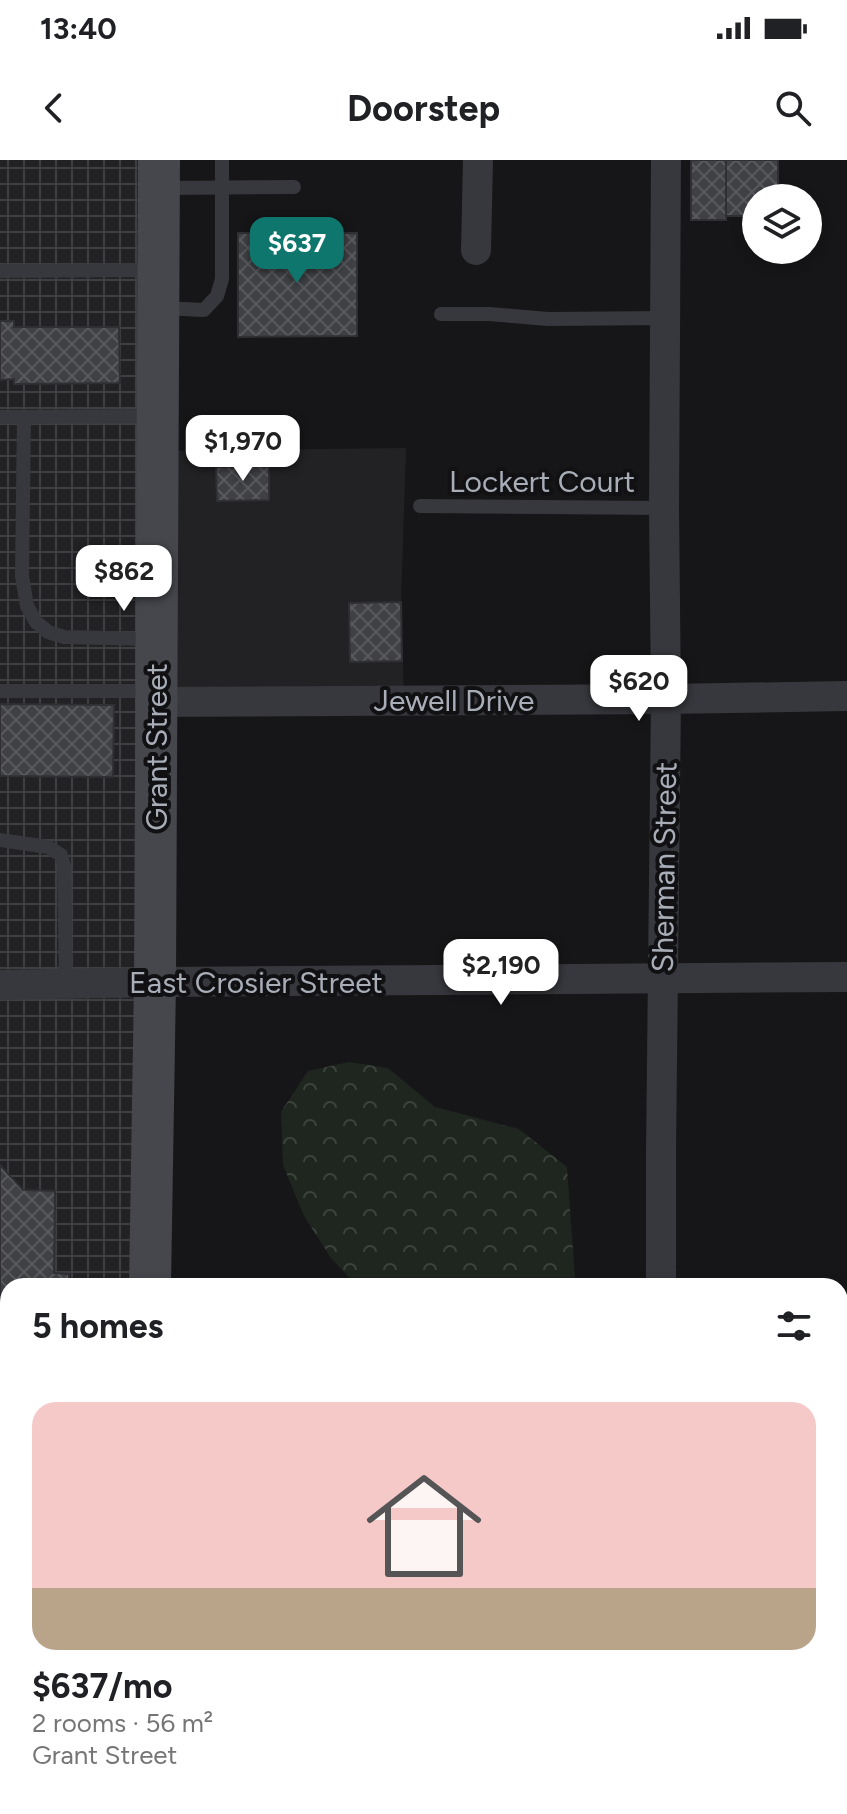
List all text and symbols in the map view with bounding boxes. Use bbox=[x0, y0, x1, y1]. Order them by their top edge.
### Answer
text: 13:40 bbox=[40, 10, 117, 47]
icon: back bbox=[32, 86, 76, 130]
icon: search bbox=[771, 86, 815, 130]
text: Doorstep bbox=[347, 87, 500, 130]
map controls bbox=[742, 184, 822, 264]
button: layers bbox=[742, 184, 822, 264]
pin: $637 bbox=[250, 217, 344, 285]
text: $637 bbox=[268, 227, 326, 259]
pin: $1,970 bbox=[178, 415, 308, 483]
text: $1,970 bbox=[204, 425, 282, 457]
street label: Lockert Court bbox=[449, 463, 635, 500]
pin: $862 bbox=[77, 545, 171, 613]
text: $862 bbox=[94, 555, 154, 587]
pin: $620 bbox=[592, 655, 686, 723]
street label: Grant Street bbox=[138, 663, 175, 831]
text: $620 bbox=[608, 665, 670, 697]
street label: Jewell Drive bbox=[374, 682, 534, 719]
street label: Sherman Street bbox=[644, 761, 684, 973]
pin: $2,190 bbox=[436, 939, 566, 1007]
text: $2,190 bbox=[461, 949, 541, 981]
street label: East Crosier Street bbox=[129, 964, 383, 1001]
icon: filters bbox=[772, 1304, 816, 1348]
text: 5 homes bbox=[32, 1306, 163, 1347]
icon: home bbox=[352, 1454, 496, 1598]
text: $637/mo bbox=[32, 1666, 172, 1707]
text: 2 rooms · 56 m² bbox=[32, 1707, 213, 1739]
text: Grant Street bbox=[32, 1739, 177, 1771]

